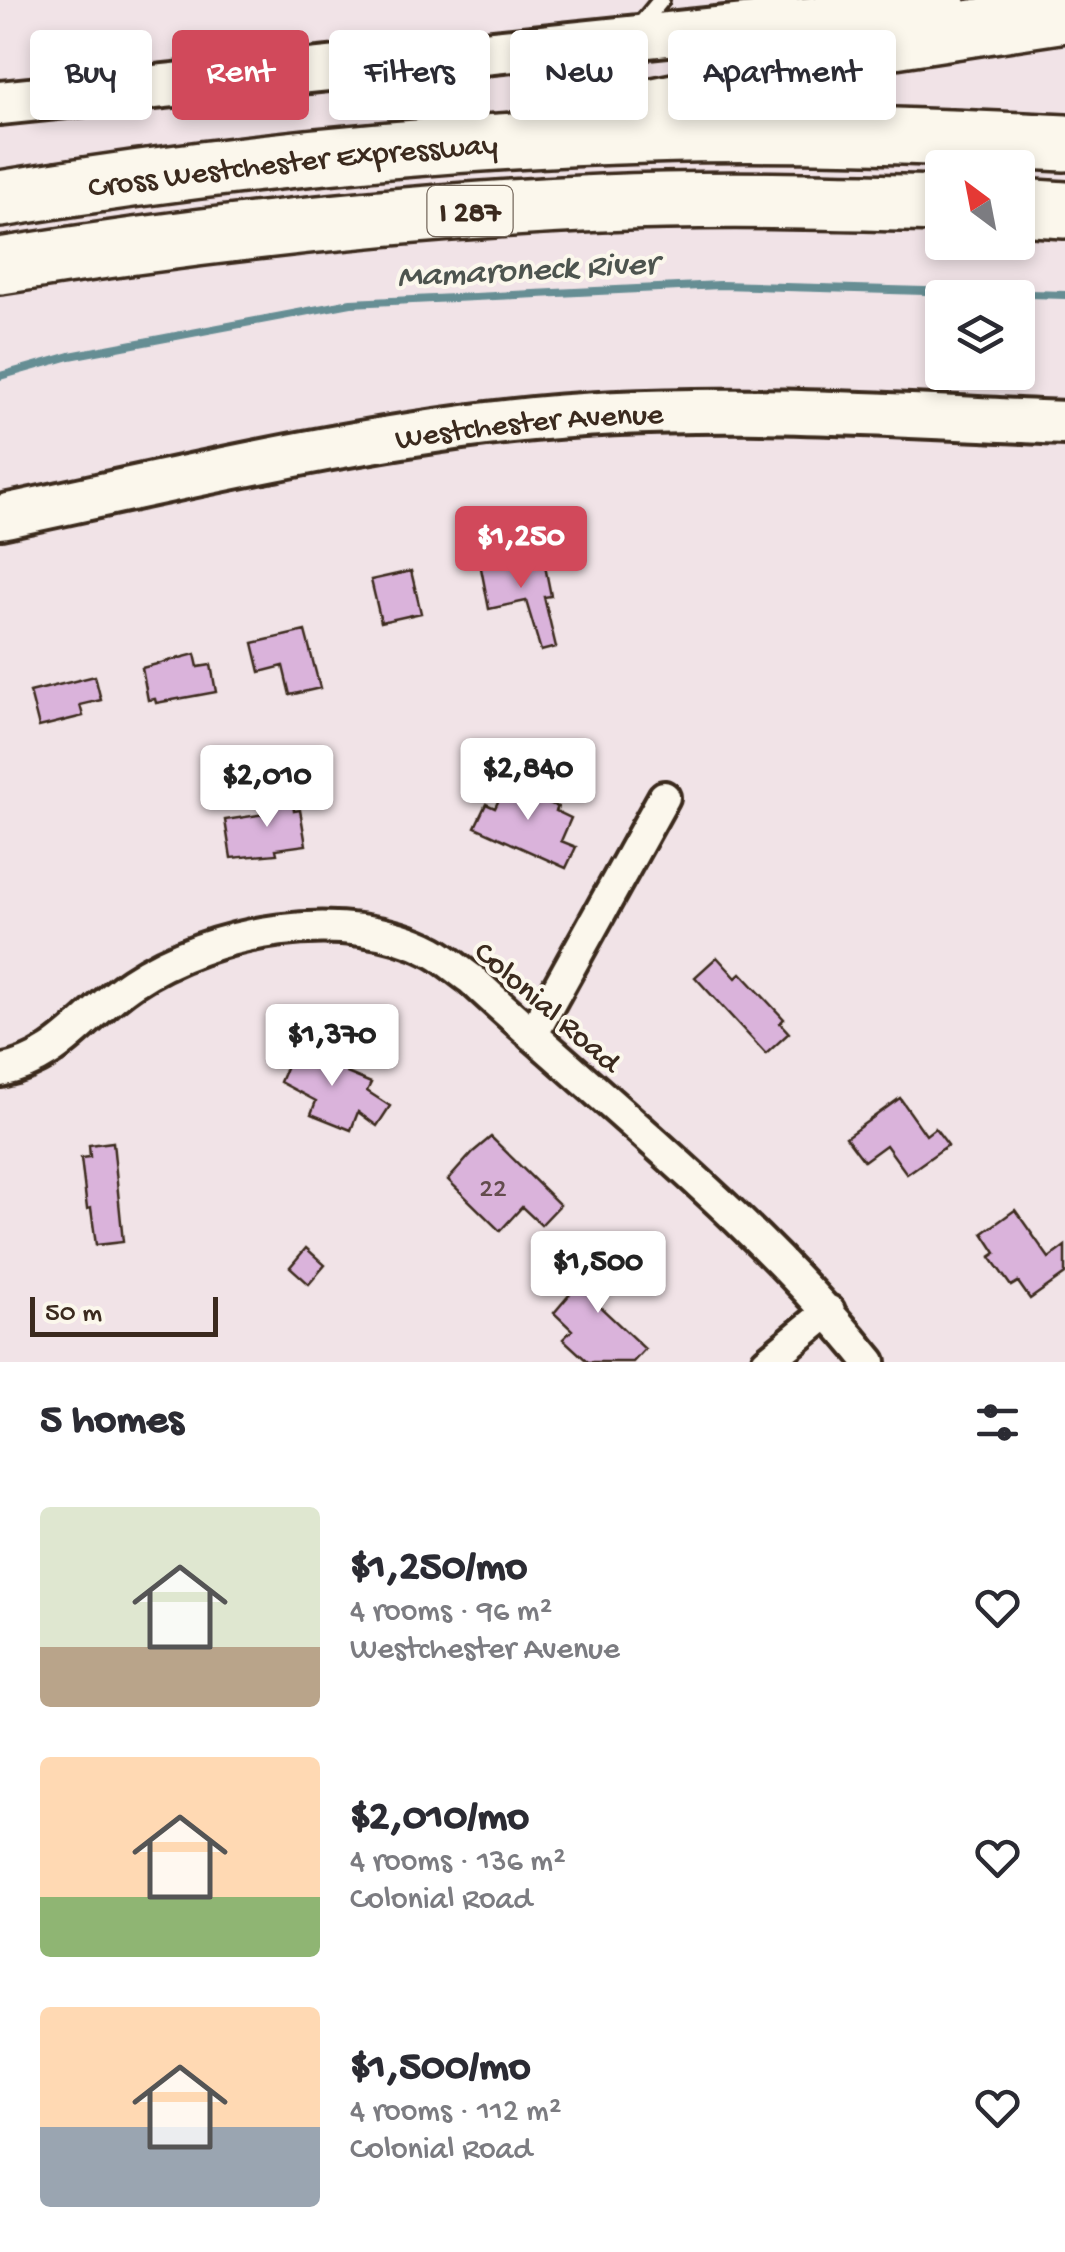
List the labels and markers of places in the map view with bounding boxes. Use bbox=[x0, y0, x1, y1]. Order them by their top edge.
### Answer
pin: $1,250 bbox=[440, 506, 602, 591]
pin: $2,840 bbox=[447, 738, 609, 823]
pin: $2,010 bbox=[186, 745, 348, 830]
pin: $1,370 bbox=[251, 1004, 413, 1089]
pin: $1,500 bbox=[517, 1231, 679, 1316]

